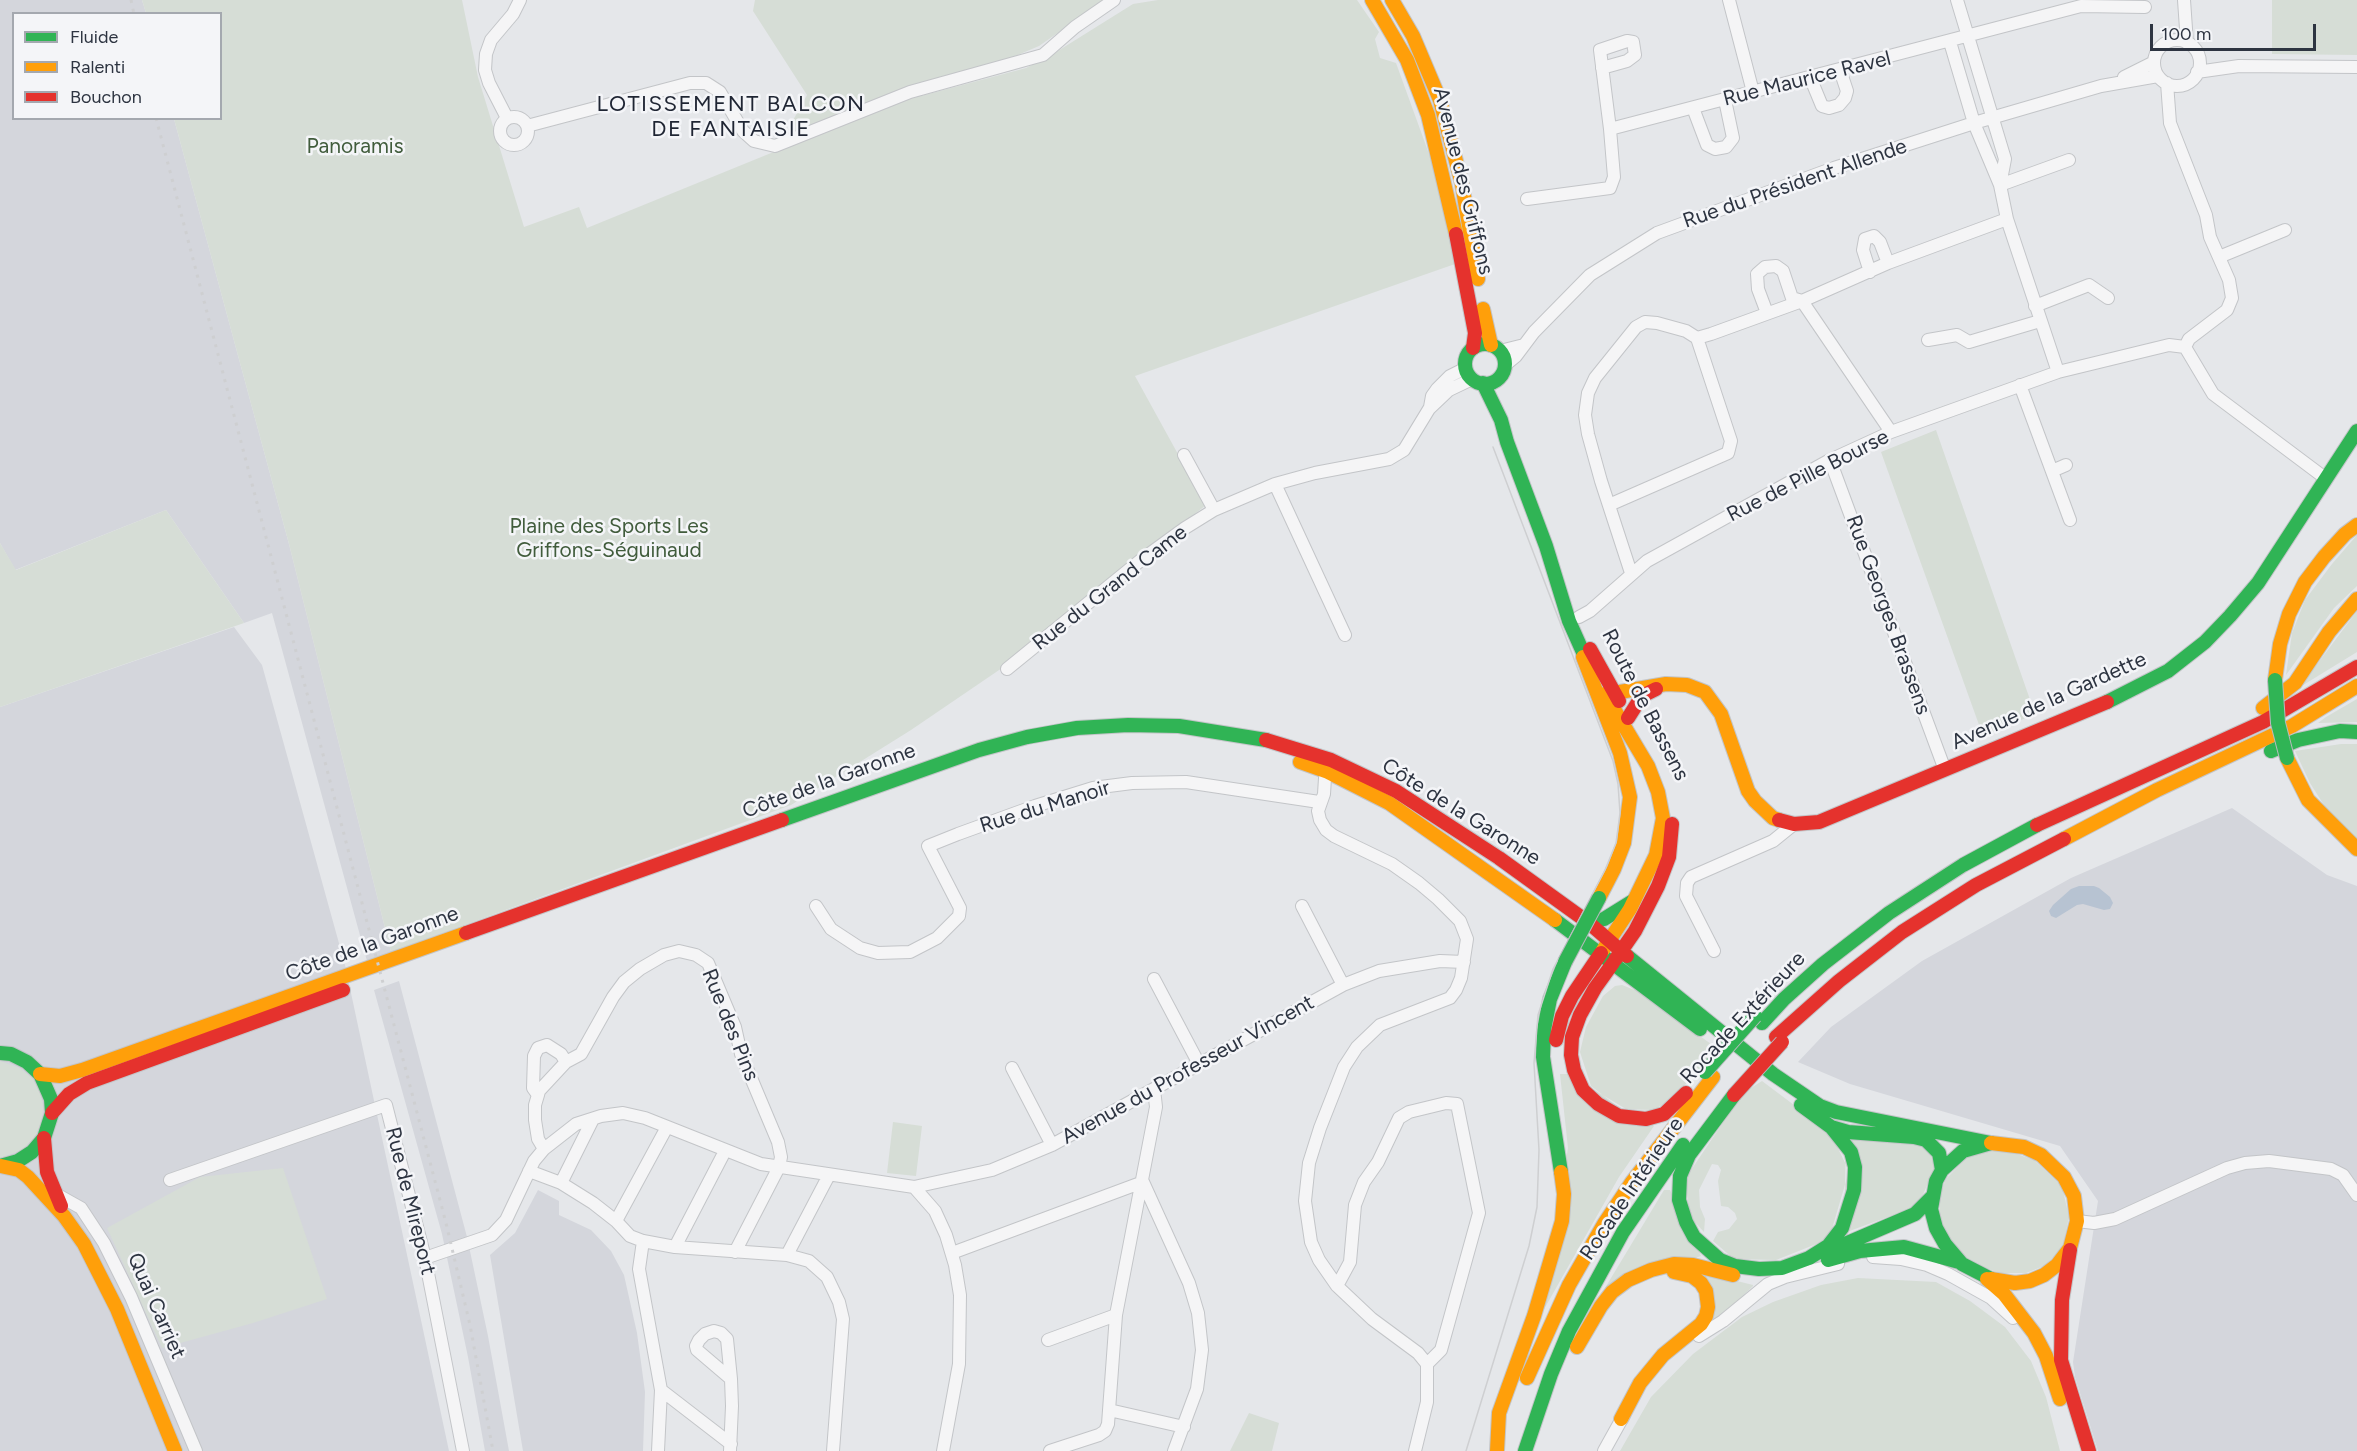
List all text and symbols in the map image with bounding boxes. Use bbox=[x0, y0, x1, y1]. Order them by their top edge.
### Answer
legend bbox=[12, 12, 222, 120]
scale bar bbox=[2153, 12, 2320, 50]
text: 100 m bbox=[2161, 23, 2211, 45]
text: Fluide bbox=[70, 26, 118, 48]
street label: Rue Maurice Ravel bbox=[1720, 46, 1894, 112]
text: Ralenti bbox=[70, 56, 125, 78]
street label: Avenue des Griffons bbox=[1428, 85, 1498, 277]
text: Bouchon bbox=[70, 86, 142, 108]
district label: LOTISSEMENT BALCON DE FANTAISIE bbox=[596, 92, 866, 144]
park label: Panoramis bbox=[307, 134, 403, 160]
street label: Rue du Président Allende bbox=[1680, 134, 1910, 234]
street label: Rue de Pille Bourse bbox=[1723, 424, 1893, 528]
street label: Rue Georges Brassens bbox=[1840, 512, 1936, 718]
park label: Plaine des Sports Les Griffons-Séguinaud bbox=[509, 514, 709, 564]
street label: Rue du Grand Came bbox=[1028, 520, 1192, 656]
street label: Route de Bassens bbox=[1596, 625, 1694, 785]
street label: Avenue de la Gardette bbox=[1948, 647, 2150, 755]
street label: Côte de la Garonne bbox=[739, 738, 919, 824]
street label: Côte de la Garonne bbox=[1377, 753, 1545, 871]
street label: Rue du Manoir bbox=[977, 775, 1113, 839]
street label: Côte de la Garonne bbox=[282, 901, 462, 987]
street label: Rocade Extérieure bbox=[1675, 947, 1811, 1089]
street label: Rue des Pins bbox=[696, 965, 764, 1085]
street label: Avenue du Professeur Vincent bbox=[1057, 990, 1319, 1150]
street label: Rocade Intérieure bbox=[1575, 1113, 1689, 1265]
street label: Rue de Mireport bbox=[379, 1125, 441, 1277]
street label: Quai Carriet bbox=[121, 1249, 191, 1363]

